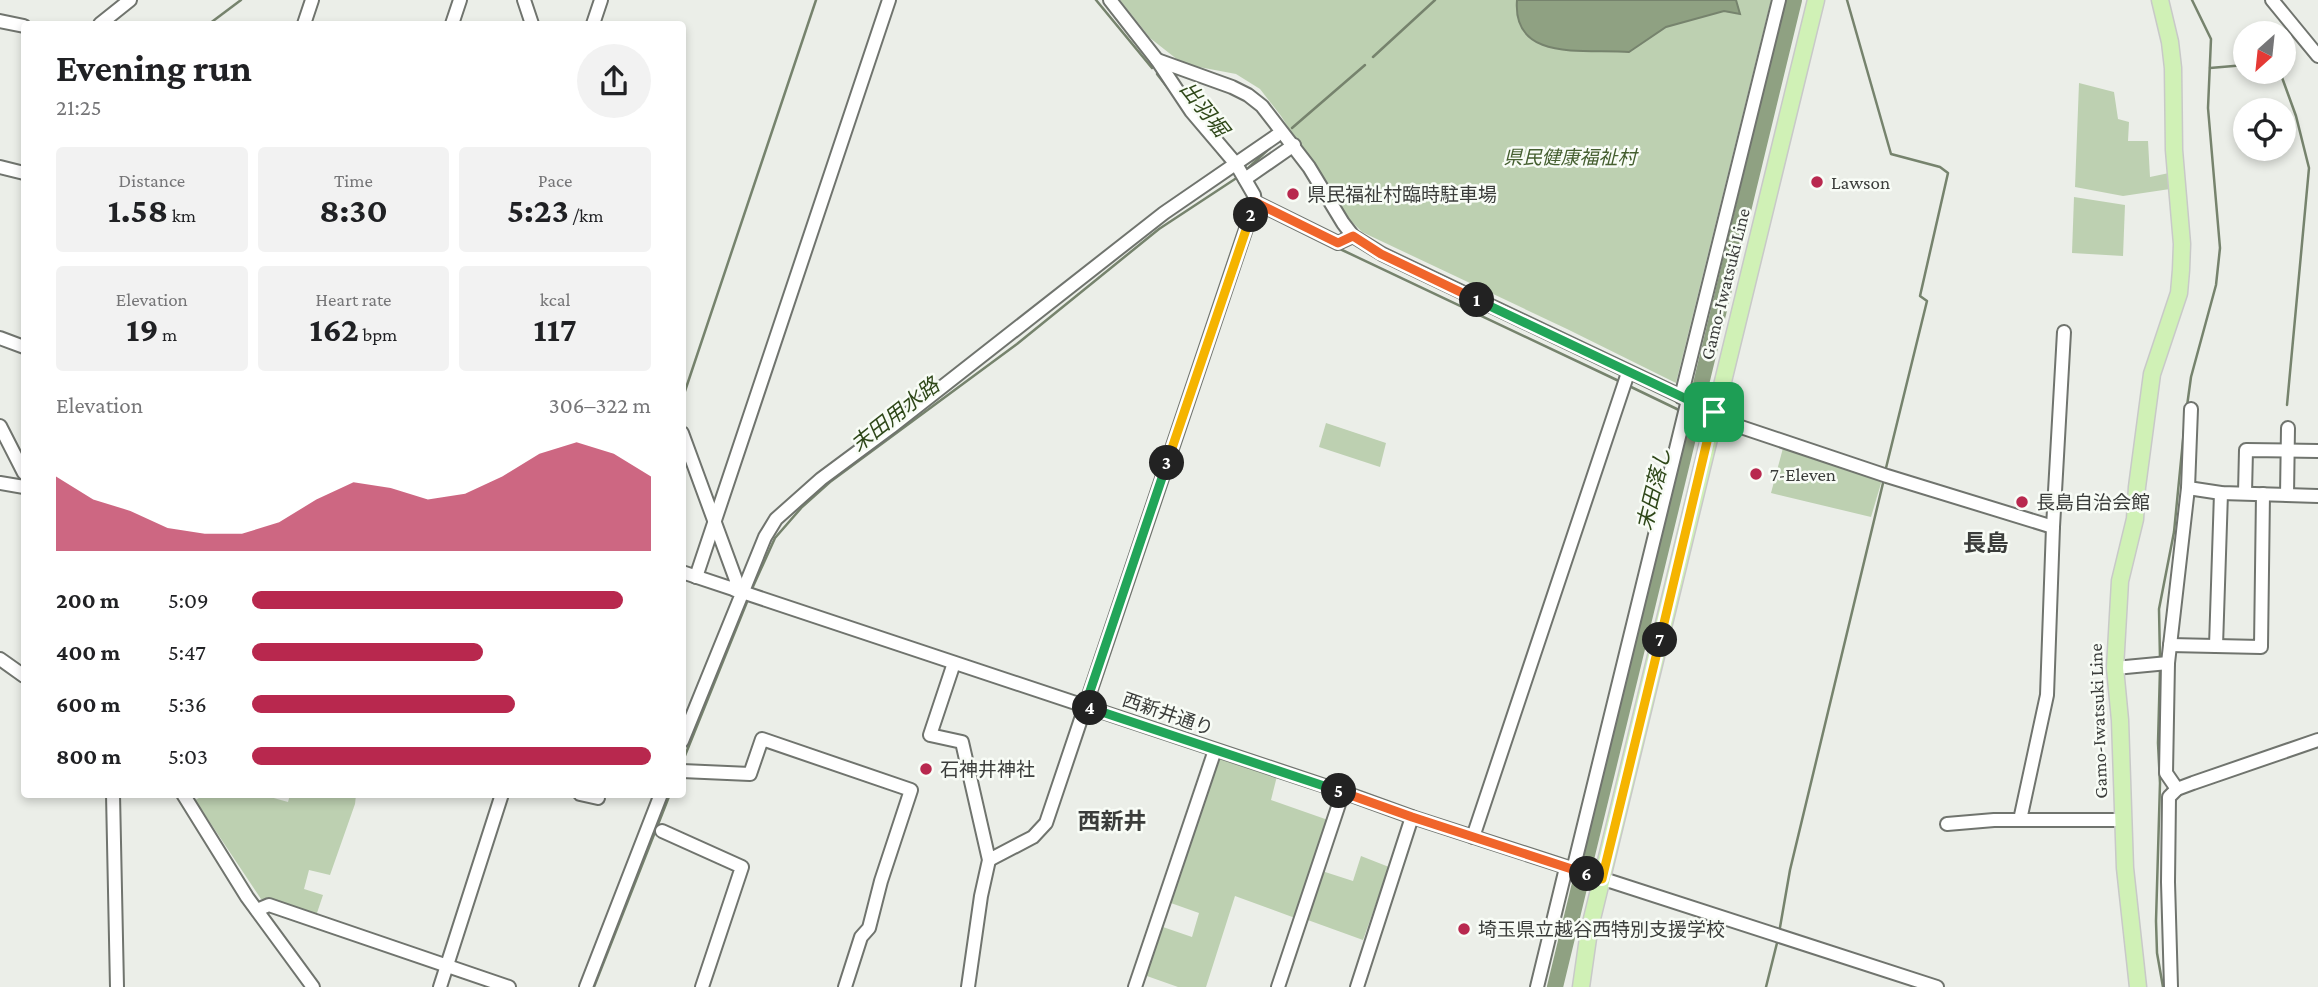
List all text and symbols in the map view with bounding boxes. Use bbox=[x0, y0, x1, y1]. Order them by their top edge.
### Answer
north arrow bbox=[2233, 21, 2296, 84]
map controls bbox=[2233, 21, 2296, 161]
button: share bbox=[577, 44, 651, 118]
text: Evening run bbox=[56, 47, 252, 89]
water label: 出羽堀 bbox=[1175, 77, 1235, 144]
text: 21:25 bbox=[56, 94, 102, 120]
button: locate bbox=[2233, 98, 2296, 161]
park label: 県民健康福祉村 bbox=[1503, 147, 1639, 168]
text: Distance bbox=[119, 170, 185, 191]
text: Time bbox=[334, 170, 373, 191]
text: Pace bbox=[538, 170, 572, 191]
place label: Lawson bbox=[1831, 172, 1890, 193]
marker: Lawson bbox=[1809, 174, 1825, 190]
place label: 県民福祉村臨時駐車場 bbox=[1307, 184, 1497, 205]
marker: 県民福祉村臨時駐車場 bbox=[1285, 186, 1301, 202]
text: 1.58 bbox=[108, 191, 168, 230]
text: 8:30 bbox=[319, 191, 388, 230]
text: 5:23 bbox=[507, 191, 569, 230]
pin: 2 bbox=[1234, 198, 1268, 232]
text: 2 bbox=[1246, 204, 1255, 225]
text: km bbox=[168, 205, 196, 226]
text: /km bbox=[569, 205, 603, 226]
street label: Gamo-Iwatsuki Line bbox=[1696, 206, 1754, 362]
pin: 1 bbox=[1460, 282, 1494, 318]
text: Elevation bbox=[116, 289, 188, 310]
text: Heart rate bbox=[316, 289, 391, 310]
text: kcal bbox=[540, 289, 570, 310]
text: 1 bbox=[1473, 289, 1480, 310]
text: 19 bbox=[126, 310, 159, 349]
text: 162 bbox=[310, 310, 359, 349]
text: 117 bbox=[534, 310, 577, 349]
text: m bbox=[159, 324, 177, 345]
text: bpm bbox=[359, 324, 397, 345]
water label: 末田用水路 bbox=[846, 372, 945, 457]
pin bbox=[1684, 382, 1744, 442]
text: Elevation bbox=[56, 392, 143, 418]
text: 306–322 m bbox=[549, 392, 651, 418]
icon: arrive bbox=[1695, 393, 1733, 431]
water label: 末田落し bbox=[1632, 445, 1676, 533]
pin: 3 bbox=[1150, 446, 1184, 480]
text: 3 bbox=[1162, 452, 1171, 473]
place label: 7-Eleven bbox=[1770, 464, 1836, 485]
marker: 7-Eleven bbox=[1748, 466, 1764, 482]
place label: 長島自治会館 bbox=[2036, 492, 2150, 513]
marker: 長島自治会館 bbox=[2014, 494, 2030, 510]
district label: 長島 bbox=[1963, 530, 2009, 556]
text: 200 m bbox=[56, 587, 120, 613]
text: 5:09 bbox=[168, 587, 209, 613]
pin: 7 bbox=[1642, 622, 1678, 658]
text: 7 bbox=[1655, 629, 1664, 650]
text: 400 m bbox=[56, 639, 120, 665]
text: 5:47 bbox=[168, 639, 206, 665]
street label: Gamo-Iwatsuki Line bbox=[2085, 643, 2111, 799]
street label: 西新井通り bbox=[1120, 689, 1216, 739]
pin: 4 bbox=[1072, 690, 1108, 726]
text: 600 m bbox=[56, 691, 120, 717]
text: 5:36 bbox=[168, 691, 207, 717]
text: 4 bbox=[1084, 697, 1095, 718]
text: 800 m bbox=[56, 743, 121, 769]
text: 5:03 bbox=[168, 743, 208, 769]
place label: 石神井神社 bbox=[940, 759, 1035, 780]
marker: 石神井神社 bbox=[918, 761, 934, 777]
pin: 5 bbox=[1322, 774, 1356, 808]
text: 5 bbox=[1334, 780, 1343, 801]
district label: 西新井 bbox=[1078, 808, 1147, 834]
pin: 6 bbox=[1570, 856, 1604, 892]
text: 6 bbox=[1581, 863, 1592, 884]
place label: 埼玉県立越谷西特別支援学校 bbox=[1478, 919, 1725, 940]
marker: 埼玉県立越谷西特別支援学校 bbox=[1456, 921, 1472, 937]

